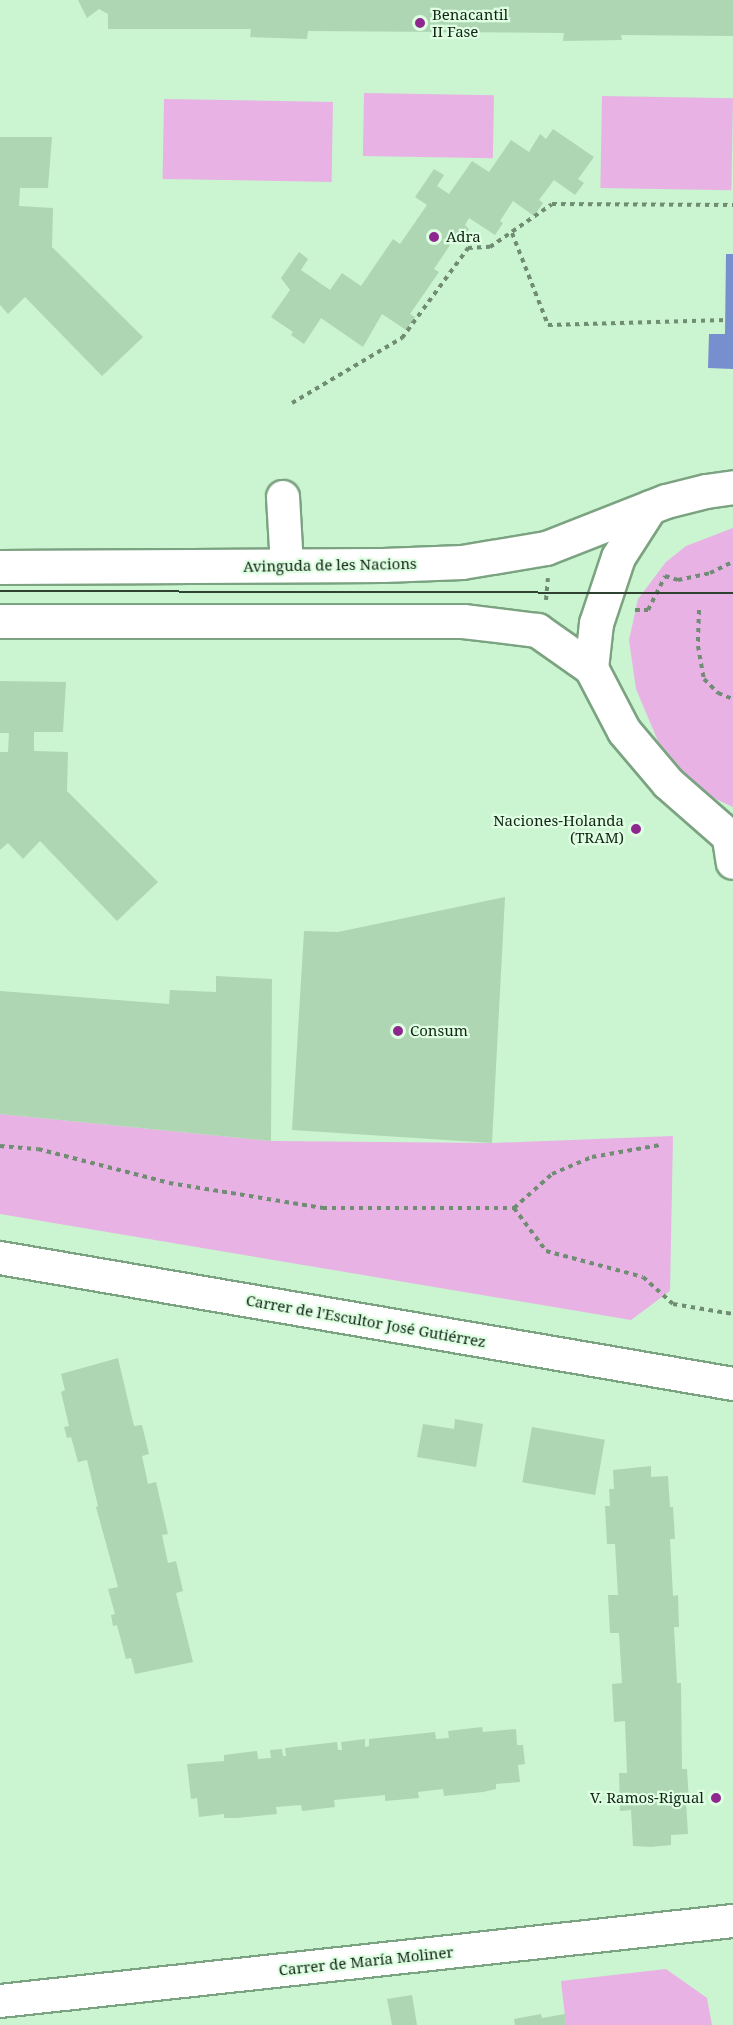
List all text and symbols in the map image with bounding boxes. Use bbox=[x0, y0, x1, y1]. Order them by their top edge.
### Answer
place label: Benacantil II Fase bbox=[432, 5, 508, 40]
marker: Benacantil II Fase bbox=[413, 16, 427, 30]
place label: Adra bbox=[446, 228, 481, 246]
marker: Adra bbox=[427, 230, 441, 244]
street label: Avinguda de les Nacions bbox=[243, 554, 417, 576]
place label: Naciones-Holanda (TRAM) bbox=[493, 811, 624, 846]
marker: Naciones-Holanda (TRAM) bbox=[629, 822, 643, 836]
place label: Consum bbox=[410, 1022, 468, 1040]
marker: Consum bbox=[391, 1024, 405, 1038]
street label: Carrer de l'Escultor José Gutiérrez bbox=[245, 1291, 487, 1351]
place label: V. Ramos-Rigual bbox=[590, 1789, 704, 1807]
marker: V. Ramos-Rigual bbox=[709, 1791, 723, 1805]
street label: Carrer de María Moliner bbox=[278, 1943, 454, 1979]

